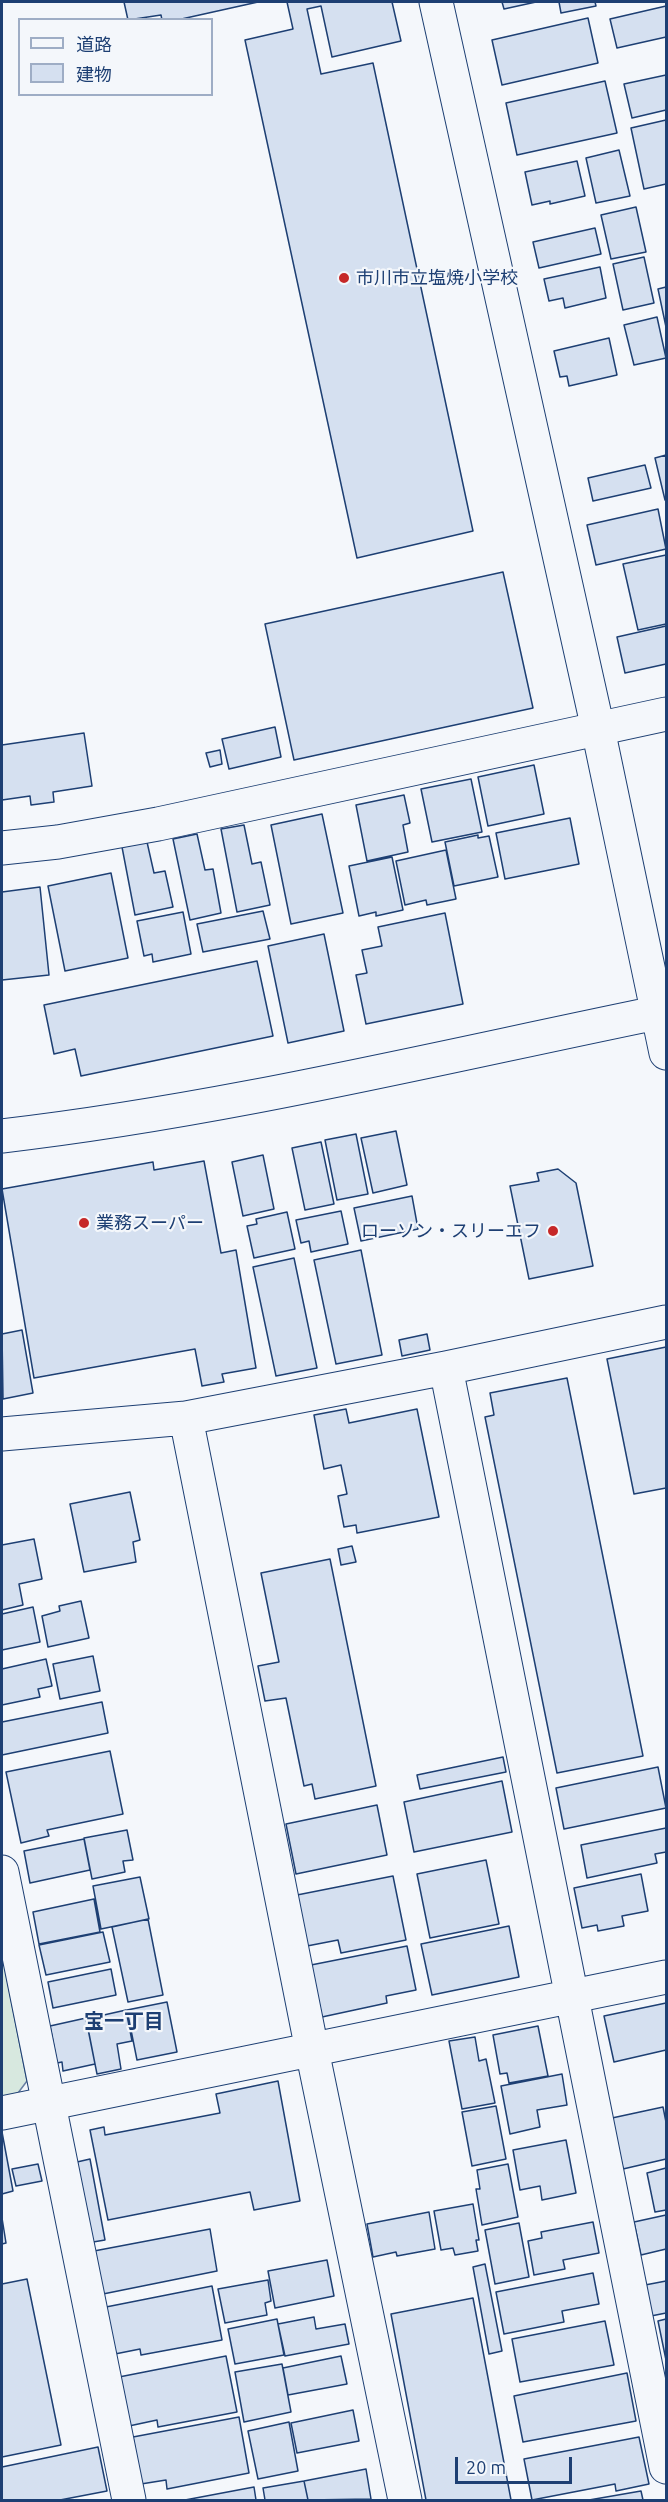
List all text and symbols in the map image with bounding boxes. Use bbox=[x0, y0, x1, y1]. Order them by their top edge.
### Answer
legend bbox=[18, 18, 213, 96]
text: 道路 bbox=[76, 34, 112, 54]
text: 建物 bbox=[76, 64, 112, 84]
place label: 市川市立塩焼小学校 bbox=[356, 267, 518, 289]
marker: 市川市立塩焼小学校 bbox=[337, 271, 351, 285]
place label: 業務スーパー bbox=[96, 1212, 204, 1234]
marker: 業務スーパー bbox=[77, 1216, 91, 1230]
place label: ローソン・スリーエフ bbox=[361, 1220, 541, 1242]
marker: ローソン・スリーエフ bbox=[546, 1224, 560, 1238]
district label: 宝一丁目 bbox=[84, 2009, 164, 2033]
scale bar bbox=[458, 2445, 575, 2483]
text: 20 m bbox=[466, 2457, 506, 2477]

